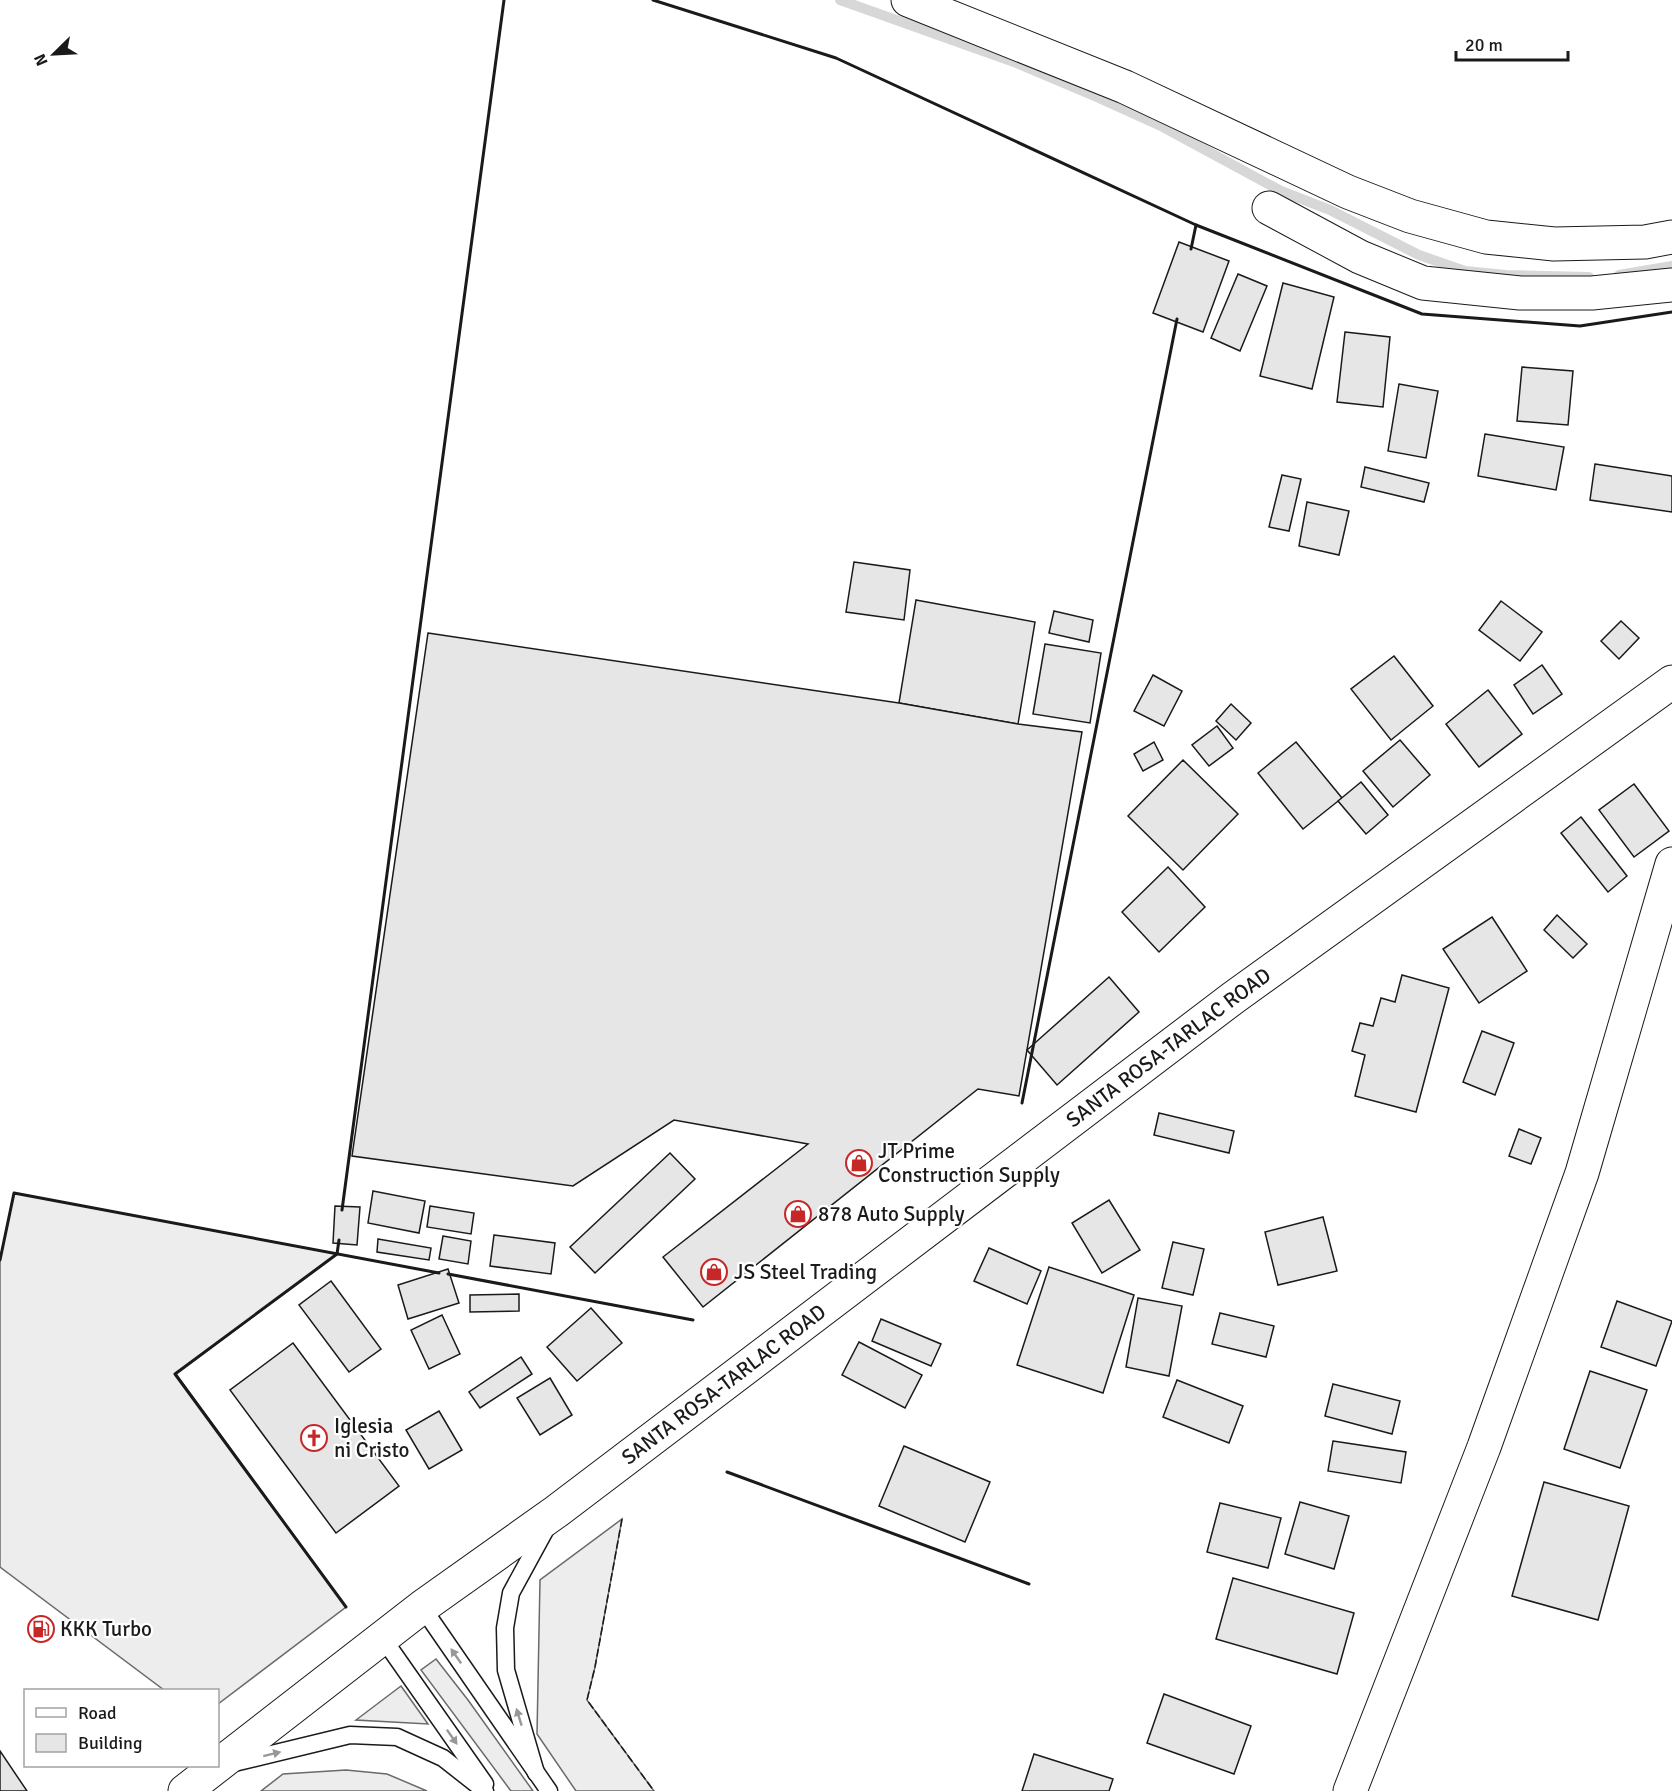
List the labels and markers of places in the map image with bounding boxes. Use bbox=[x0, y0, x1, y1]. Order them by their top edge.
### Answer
place label: JT Prime Construction Supply bbox=[878, 1138, 1060, 1188]
shop icon: JT Prime Construction Supply bbox=[844, 1148, 874, 1178]
shop icon: 878 Auto Supply bbox=[783, 1199, 813, 1229]
place label: 878 Auto Supply bbox=[818, 1201, 965, 1227]
shop icon: JS Steel Trading bbox=[699, 1257, 729, 1287]
place label: JS Steel Trading bbox=[734, 1259, 877, 1285]
place label: Iglesia ni Cristo bbox=[334, 1413, 410, 1463]
church icon: Iglesia ni Cristo bbox=[299, 1423, 329, 1453]
fuel station icon: KKK Turbo bbox=[26, 1614, 56, 1644]
place label: KKK Turbo bbox=[60, 1616, 152, 1642]

